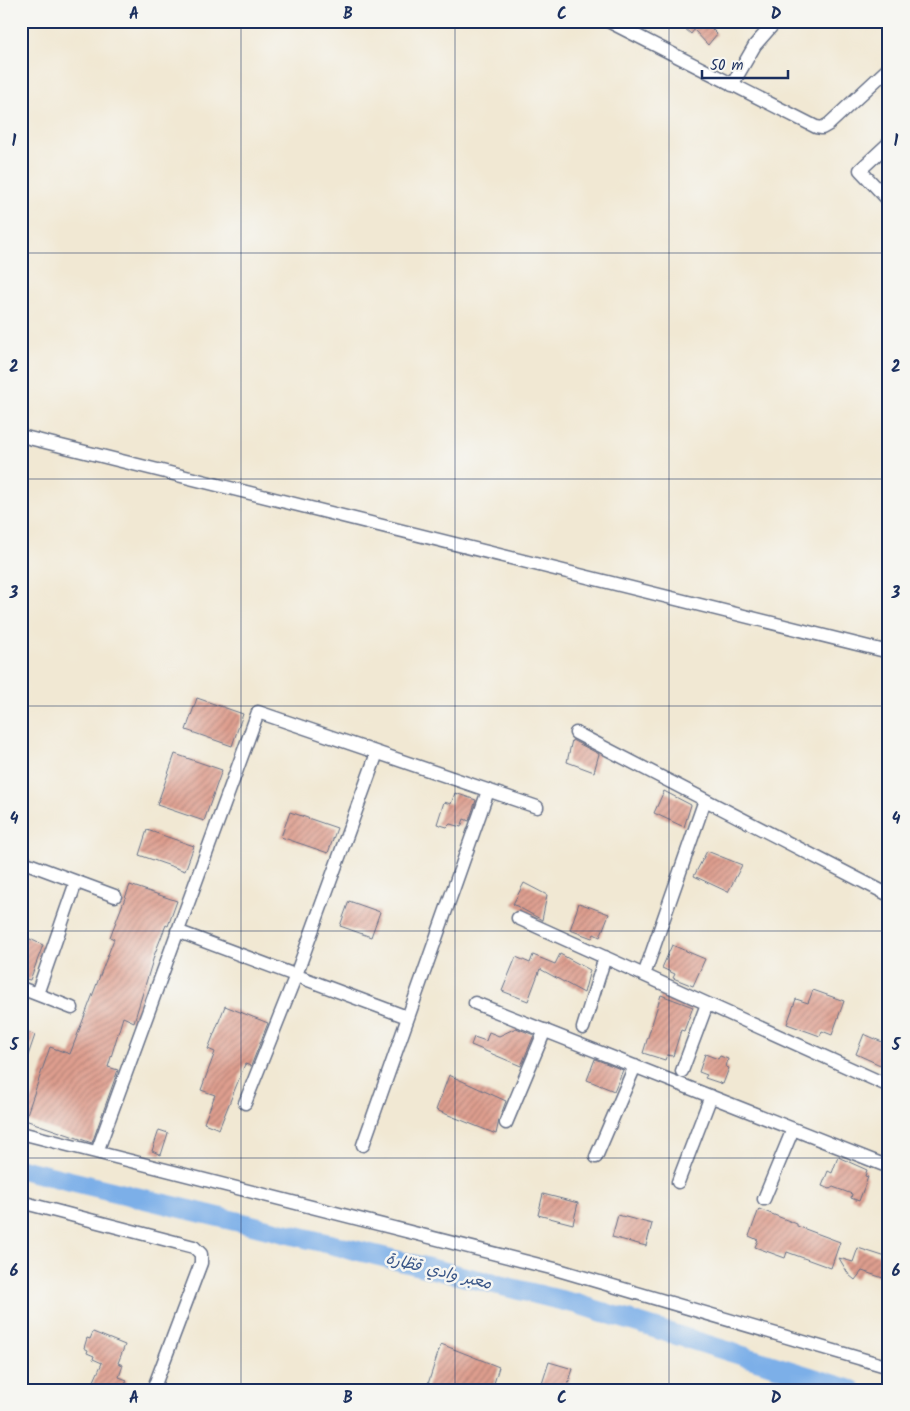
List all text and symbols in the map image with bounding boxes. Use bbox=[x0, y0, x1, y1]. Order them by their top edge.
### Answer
text: A bbox=[129, 2, 139, 27]
text: B bbox=[343, 2, 353, 27]
text: C bbox=[557, 2, 567, 27]
text: D bbox=[771, 2, 782, 27]
scale bar bbox=[702, 48, 789, 80]
text: 50 m bbox=[710, 54, 744, 78]
text: 1 bbox=[12, 129, 17, 154]
text: 1 bbox=[894, 129, 899, 154]
text: 2 bbox=[9, 355, 19, 380]
text: 2 bbox=[891, 355, 901, 380]
text: 3 bbox=[9, 581, 19, 606]
text: 3 bbox=[891, 581, 901, 606]
text: 4 bbox=[10, 807, 19, 832]
text: 4 bbox=[892, 807, 901, 832]
text: 5 bbox=[9, 1033, 20, 1058]
text: 5 bbox=[891, 1033, 902, 1058]
water label: معبر وادي قطّارة bbox=[383, 1246, 495, 1297]
text: 6 bbox=[10, 1259, 19, 1284]
text: 6 bbox=[892, 1259, 901, 1284]
text: A bbox=[129, 1386, 139, 1411]
text: B bbox=[343, 1386, 353, 1411]
text: C bbox=[557, 1386, 567, 1411]
text: D bbox=[771, 1386, 782, 1411]

